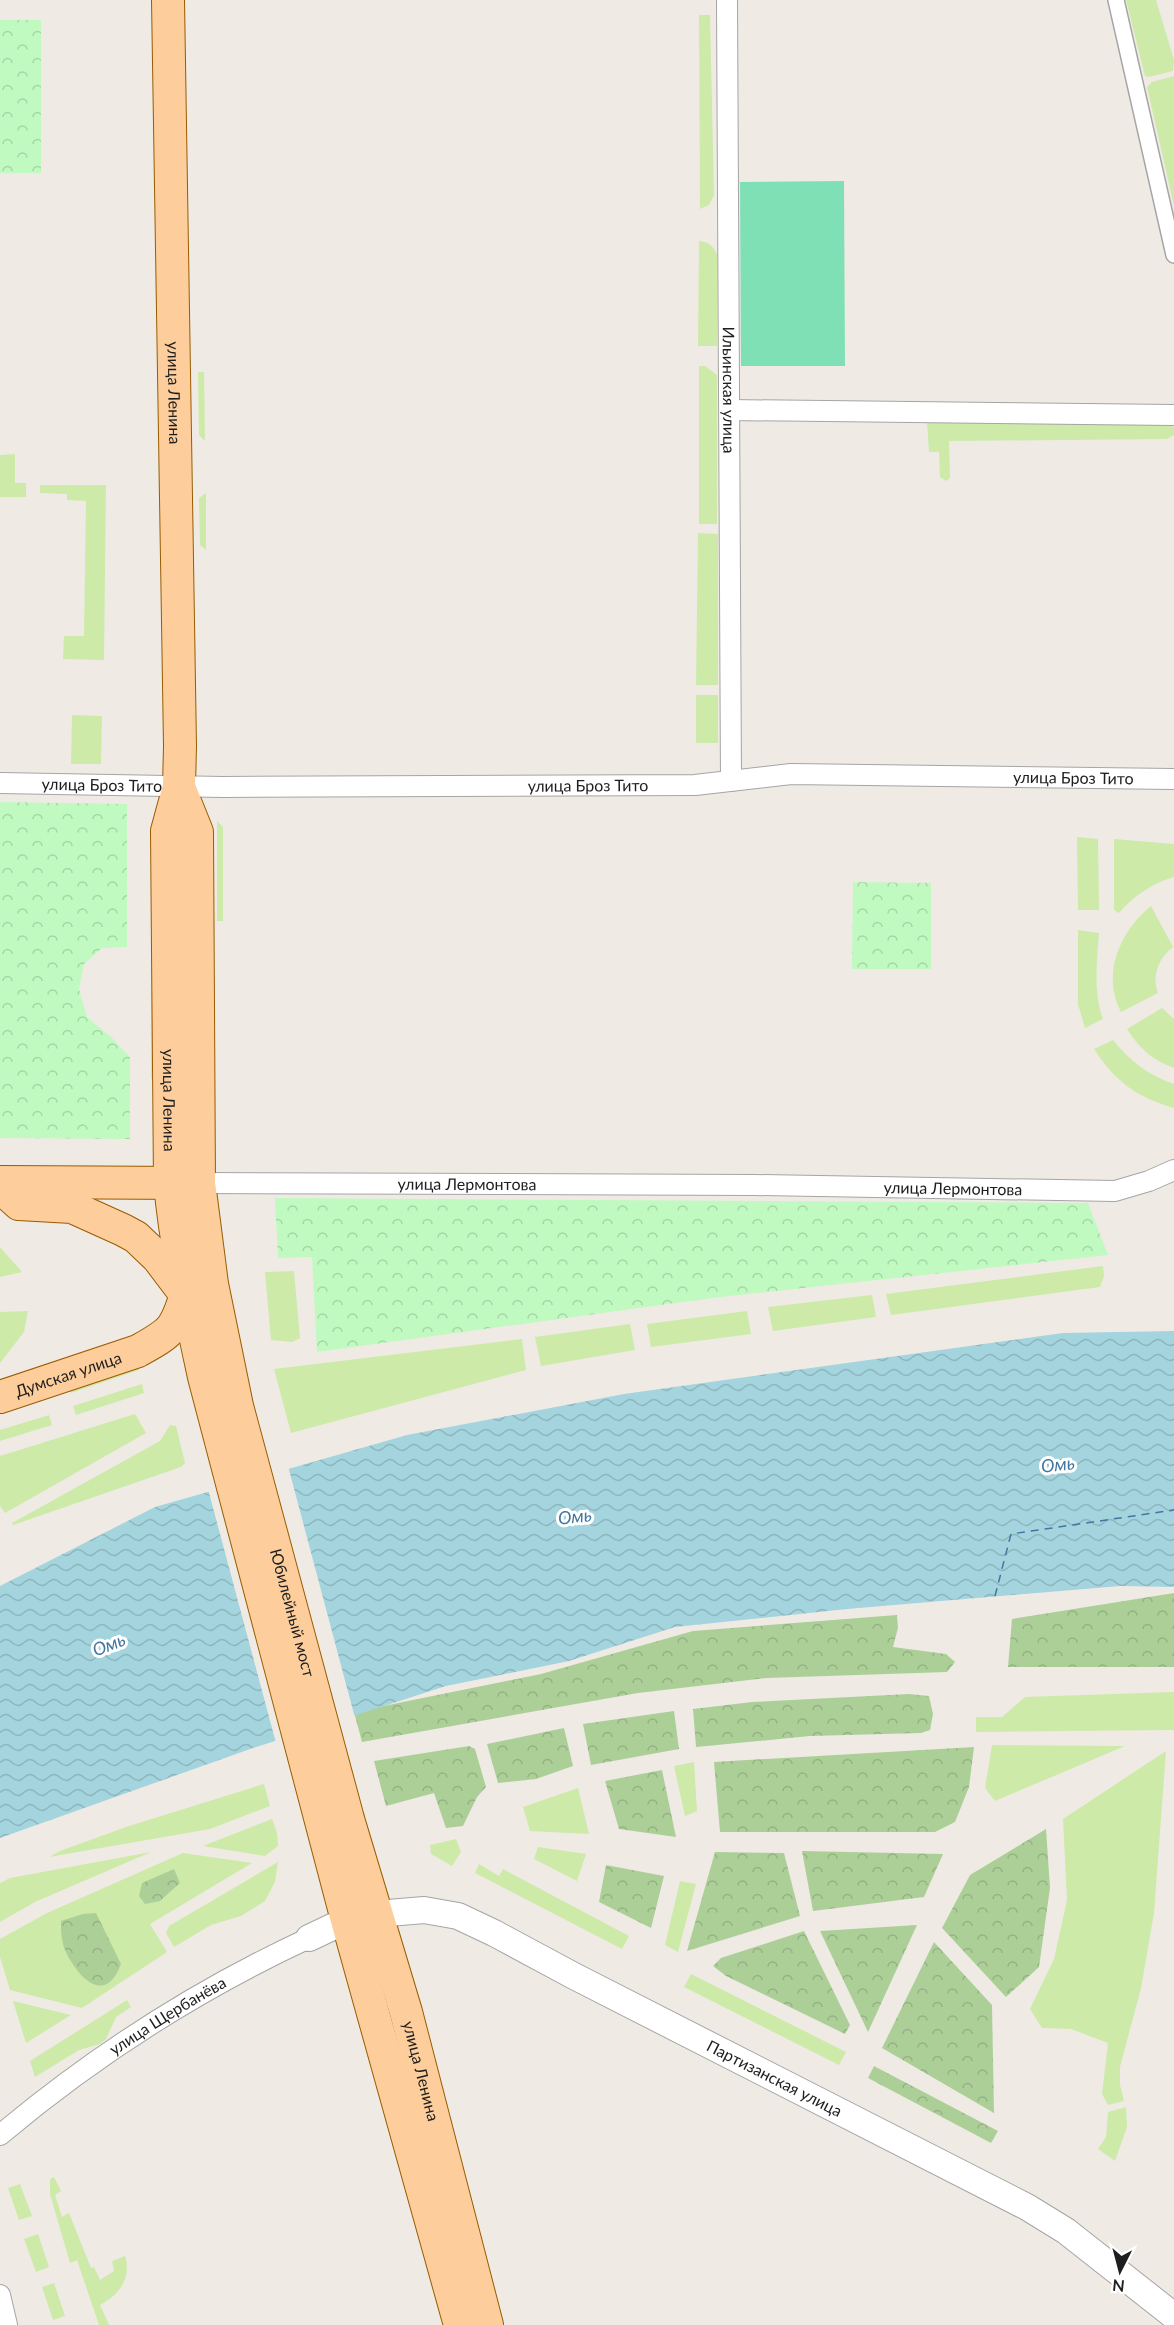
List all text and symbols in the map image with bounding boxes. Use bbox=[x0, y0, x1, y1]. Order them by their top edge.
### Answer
street label: Ильинская улица bbox=[720, 326, 739, 454]
street label: улица Ленина bbox=[164, 341, 185, 445]
street label: улица Броз Тито bbox=[1013, 767, 1134, 787]
street label: улица Броз Тито bbox=[42, 774, 162, 795]
street label: улица Броз Тито bbox=[528, 775, 648, 795]
street label: улица Ленина bbox=[160, 1049, 180, 1152]
street label: улица Лермонтова bbox=[398, 1174, 536, 1193]
street label: улица Лермонтова bbox=[883, 1177, 1023, 1198]
street label: Думская улица bbox=[12, 1347, 124, 1400]
water label: Омь bbox=[1040, 1451, 1076, 1477]
water label: Омь bbox=[557, 1503, 593, 1529]
street label: Юбилейный мост bbox=[267, 1546, 319, 1679]
water label: Омь bbox=[89, 1628, 128, 1660]
street label: улица Щербанёва bbox=[105, 1972, 229, 2058]
street label: улица Ленина bbox=[400, 2019, 444, 2123]
street label: Партизанская улица bbox=[704, 2035, 846, 2120]
north arrow bbox=[1090, 2241, 1150, 2301]
text: N bbox=[1111, 2276, 1126, 2297]

